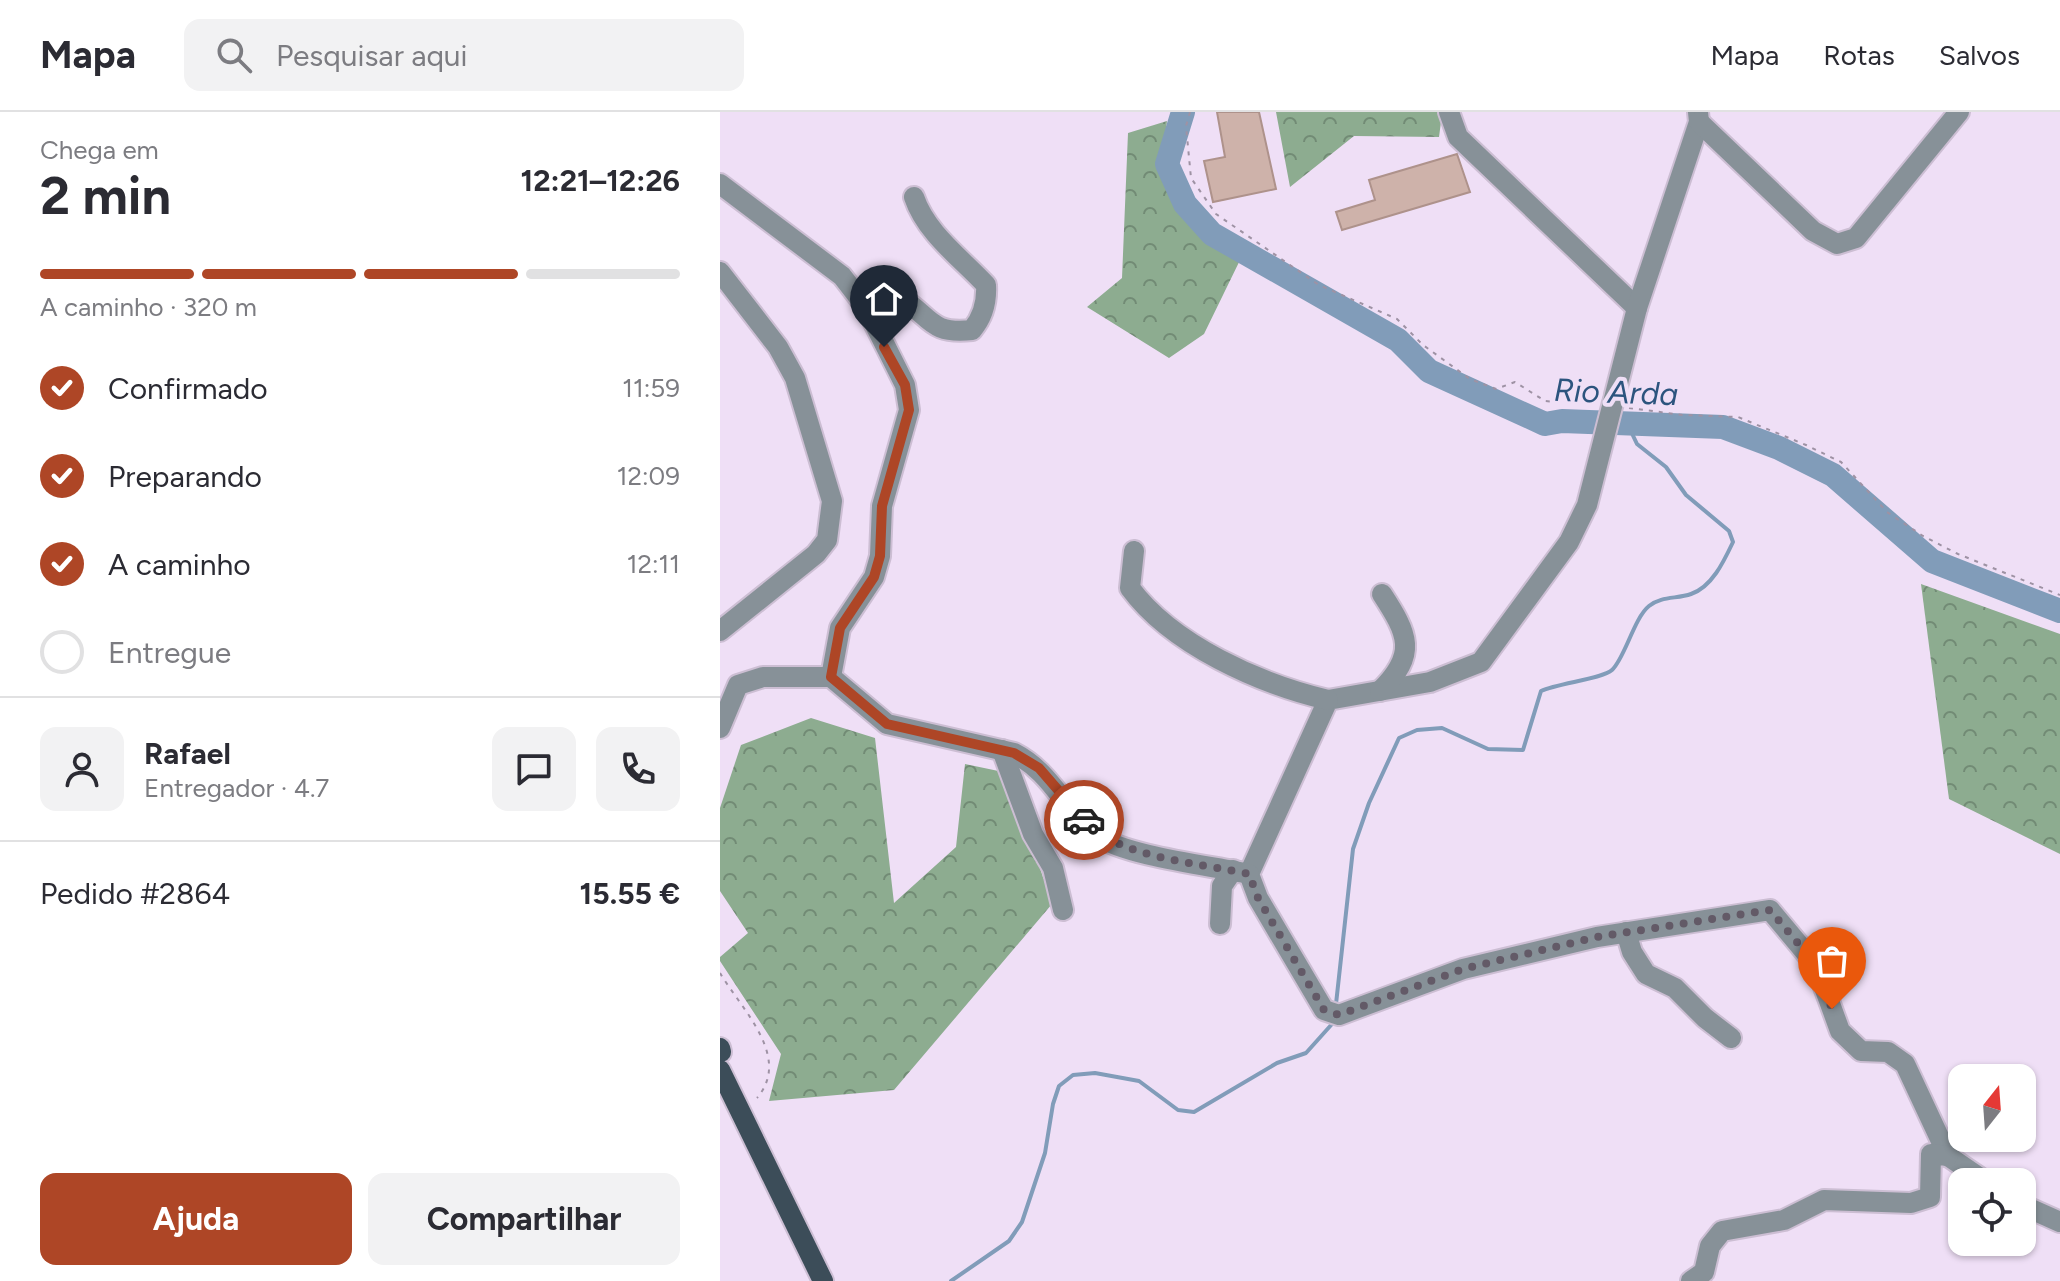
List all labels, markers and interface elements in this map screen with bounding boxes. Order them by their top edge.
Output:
search box [184,19,744,91]
text: Mapa [40,32,136,78]
icon: search [212,33,256,77]
text: Pesquisar aqui [276,37,468,74]
text: Mapa [1710,38,1779,72]
text: Rotas [1823,38,1895,72]
text: Salvos [1939,38,2020,72]
text: Chega em [40,134,159,166]
text: 12:21–12:26 [521,162,680,199]
text: 2 min [40,165,171,227]
pin [850,265,918,347]
icon: home [862,277,906,321]
text: A caminho · 320 m [40,291,257,323]
icon: check [40,366,84,410]
text: Confirmado [108,370,268,407]
water label: Rio Arda [1553,371,1679,413]
text: 11:59 [622,372,680,404]
icon: check [40,454,84,498]
text: Preparando [108,458,262,495]
text: 12:09 [617,460,680,492]
icon: check [40,542,84,586]
text: A caminho [108,546,251,583]
text: 12:11 [627,548,680,580]
text: Entregue [108,634,231,671]
button: person [40,727,124,811]
button: chat [492,727,576,811]
button: phone [596,727,680,811]
text: Rafael [144,735,231,772]
text: Entregador · 4.7 [144,772,329,804]
courier [1044,780,1124,860]
icon: car [1062,798,1106,842]
text: Pedido #2864 [40,875,230,912]
text: 15.55 € [580,875,680,912]
pin [1798,927,1866,1009]
icon: bag [1810,939,1854,983]
north arrow [1948,1064,2036,1152]
map controls [1948,1064,2036,1256]
button: locate [1948,1168,2036,1256]
button: Ajuda [40,1173,352,1265]
button: Compartilhar [368,1173,680,1265]

